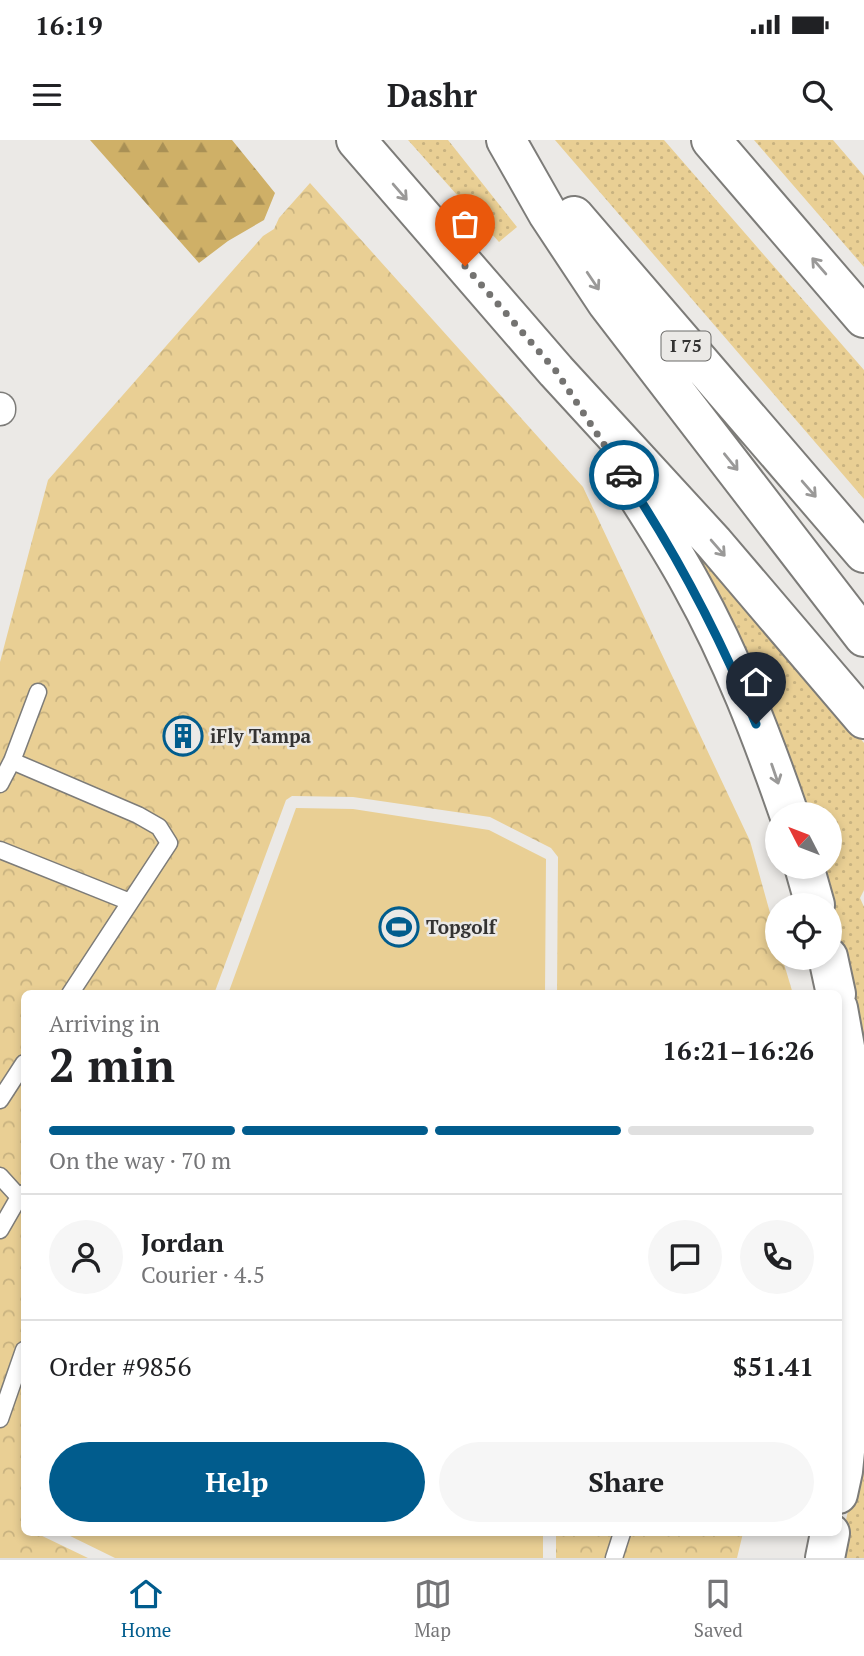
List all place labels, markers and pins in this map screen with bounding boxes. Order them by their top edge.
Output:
pin [435,194,495,266]
pin [726,652,786,724]
building icon: iFly Tampa [162,715,204,757]
place label: iFly Tampa [210,723,312,748]
sports icon: Topgolf [378,906,420,948]
place label: Topgolf [426,914,498,939]

